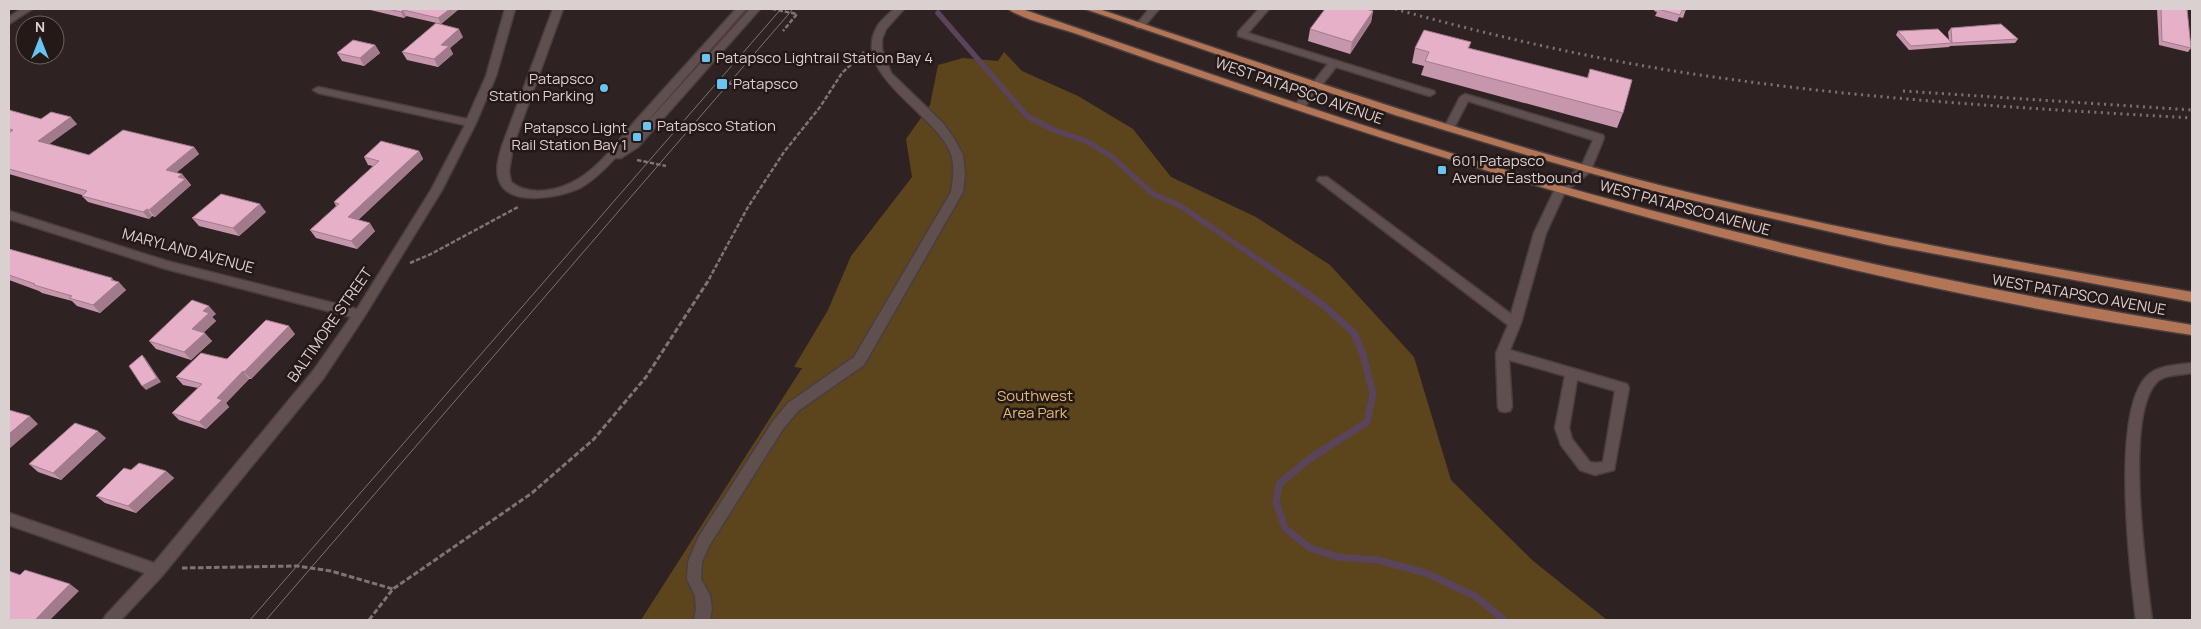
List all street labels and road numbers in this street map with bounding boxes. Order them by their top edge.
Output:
street label: WEST PATAPSCO AVENUE [1212,52,1386,129]
street label: WEST PATAPSCO AVENUE [1597,175,1773,240]
street label: MARYLAND AVENUE [120,223,256,278]
street label: BALTIMORE STREET [282,263,377,386]
street label: WEST PATAPSCO AVENUE [1990,269,2168,320]

